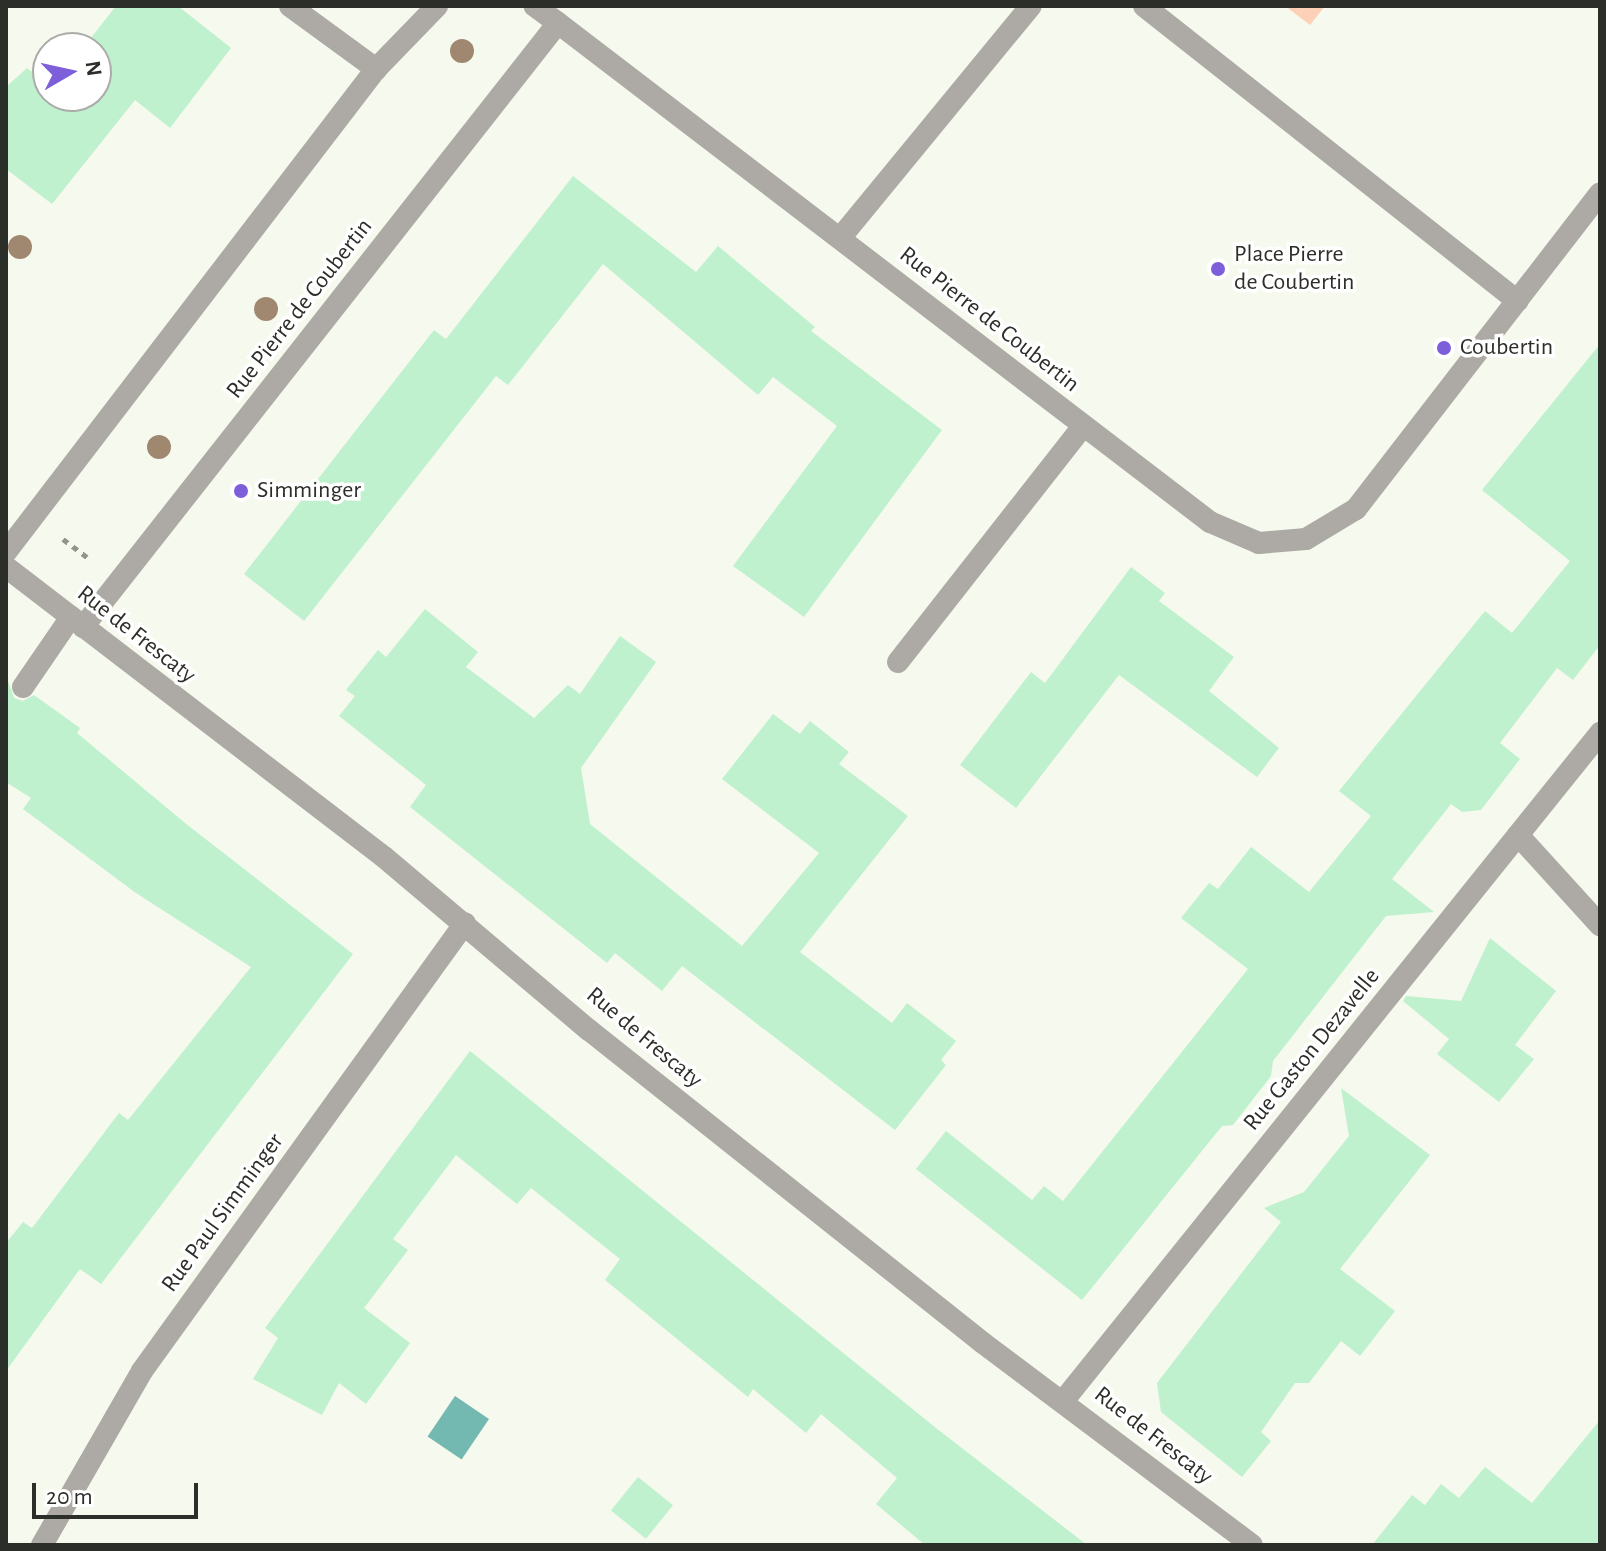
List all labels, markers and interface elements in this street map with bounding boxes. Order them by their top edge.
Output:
north arrow [32,32,112,112]
text: N [82,59,106,78]
street label: Rue Pierre de Coubertin [221,213,379,405]
street label: Rue Pierre de Coubertin [893,241,1085,399]
place label: Place Pierre de Coubertin [1234,241,1354,297]
marker: Place Pierre de Coubertin [1209,260,1227,278]
place label: Coubertin [1460,334,1553,362]
marker: Coubertin [1435,339,1453,357]
place label: Simminger [257,477,361,505]
marker: Simminger [232,482,250,500]
street label: Rue de Frescaty [71,580,201,690]
street label: Rue Gaston Dezavelle [1238,963,1386,1137]
street label: Rue de Frescaty [580,981,708,1095]
street label: Rue Paul Simminger [156,1128,290,1298]
street label: Rue de Frescaty [1088,1381,1218,1491]
scale bar [36,1467,202,1517]
text: 20 m [46,1485,93,1509]

